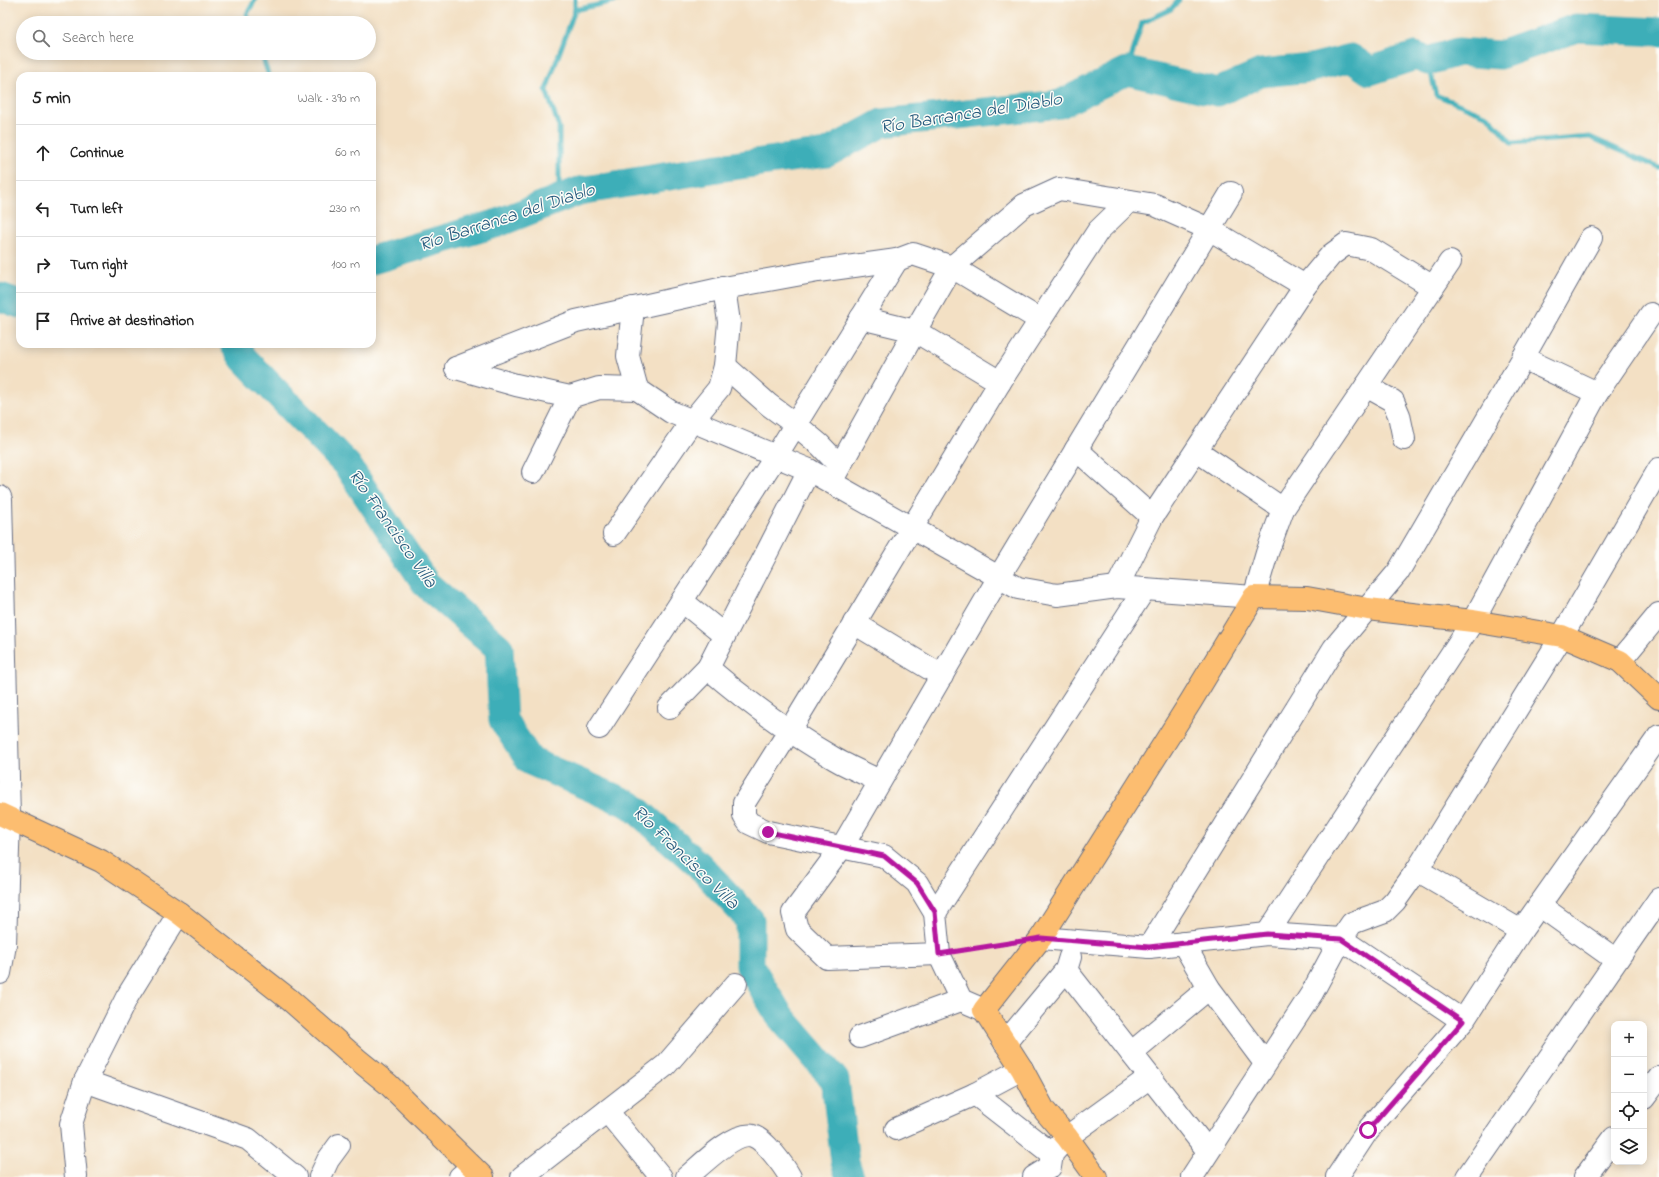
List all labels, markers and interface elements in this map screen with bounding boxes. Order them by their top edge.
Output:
search box [16,16,376,60]
icon: search [30,27,52,49]
text: Search here [62,27,134,49]
text: 5 min [32,86,71,111]
water label: Río Barranca del Diablo [878,86,1065,142]
text: Walk · 390 m [298,89,360,108]
icon: ahead [32,142,54,164]
text: Continue [70,142,124,164]
text: 60 m [335,143,360,162]
water label: Río Barranca del Diablo [415,176,600,259]
icon: left [32,198,54,220]
text: Turn left [70,198,123,220]
text: 230 m [329,199,360,218]
icon: right [32,254,54,276]
text: Turn right [70,254,128,276]
text: 100 m [331,255,360,274]
icon: arrive [32,310,54,332]
text: Arrive at destination [70,310,194,332]
water label: Río Francisco Villa [341,464,443,594]
water label: Río Francisco Villa [625,800,745,917]
route end [759,823,777,841]
map controls [1611,1021,1647,1165]
button: + [1611,1021,1647,1057]
button: − [1611,1057,1647,1093]
button: locate [1611,1093,1647,1129]
route start [1359,1121,1377,1139]
button: layers [1611,1129,1647,1165]

